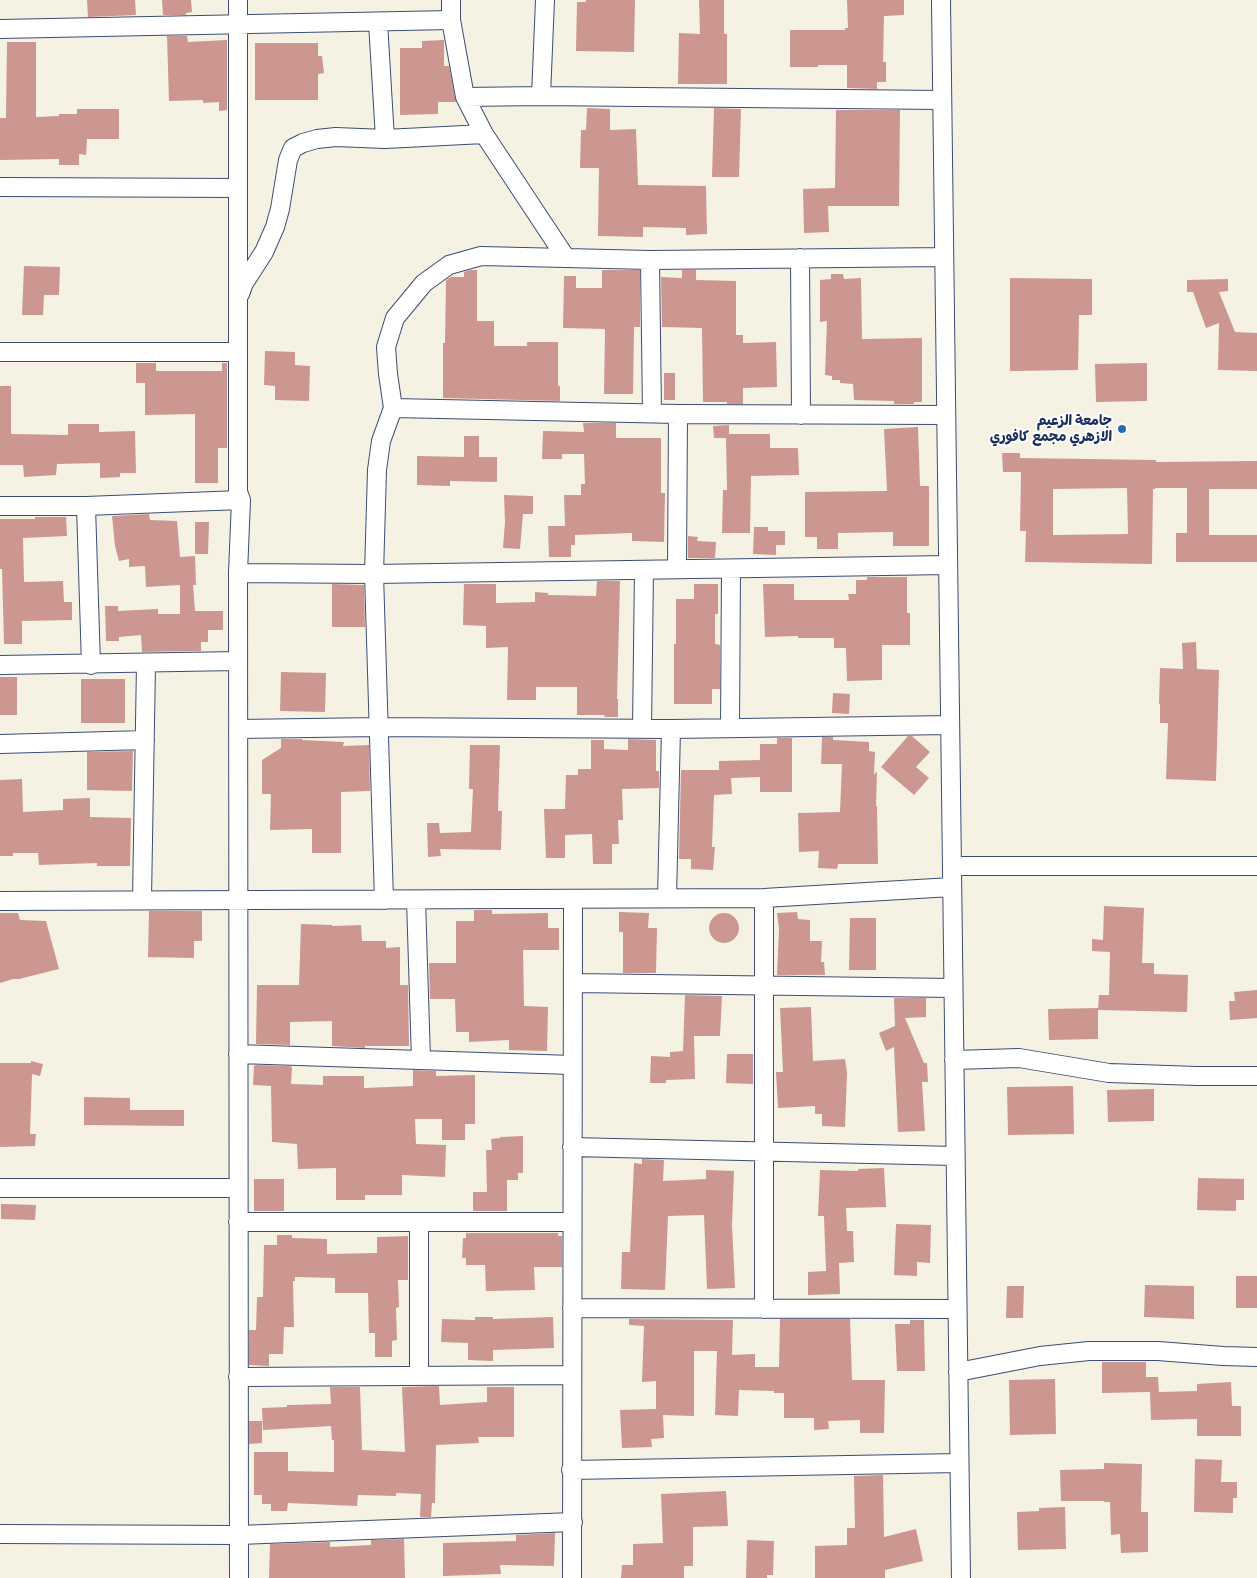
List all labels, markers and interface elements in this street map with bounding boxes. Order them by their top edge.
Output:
place label: جامعة الزعيم الازهري مجمع كافوري [990,413,1112,446]
marker: جامعة الزعيم الازهري مجمع كافوري [1116,423,1128,435]

